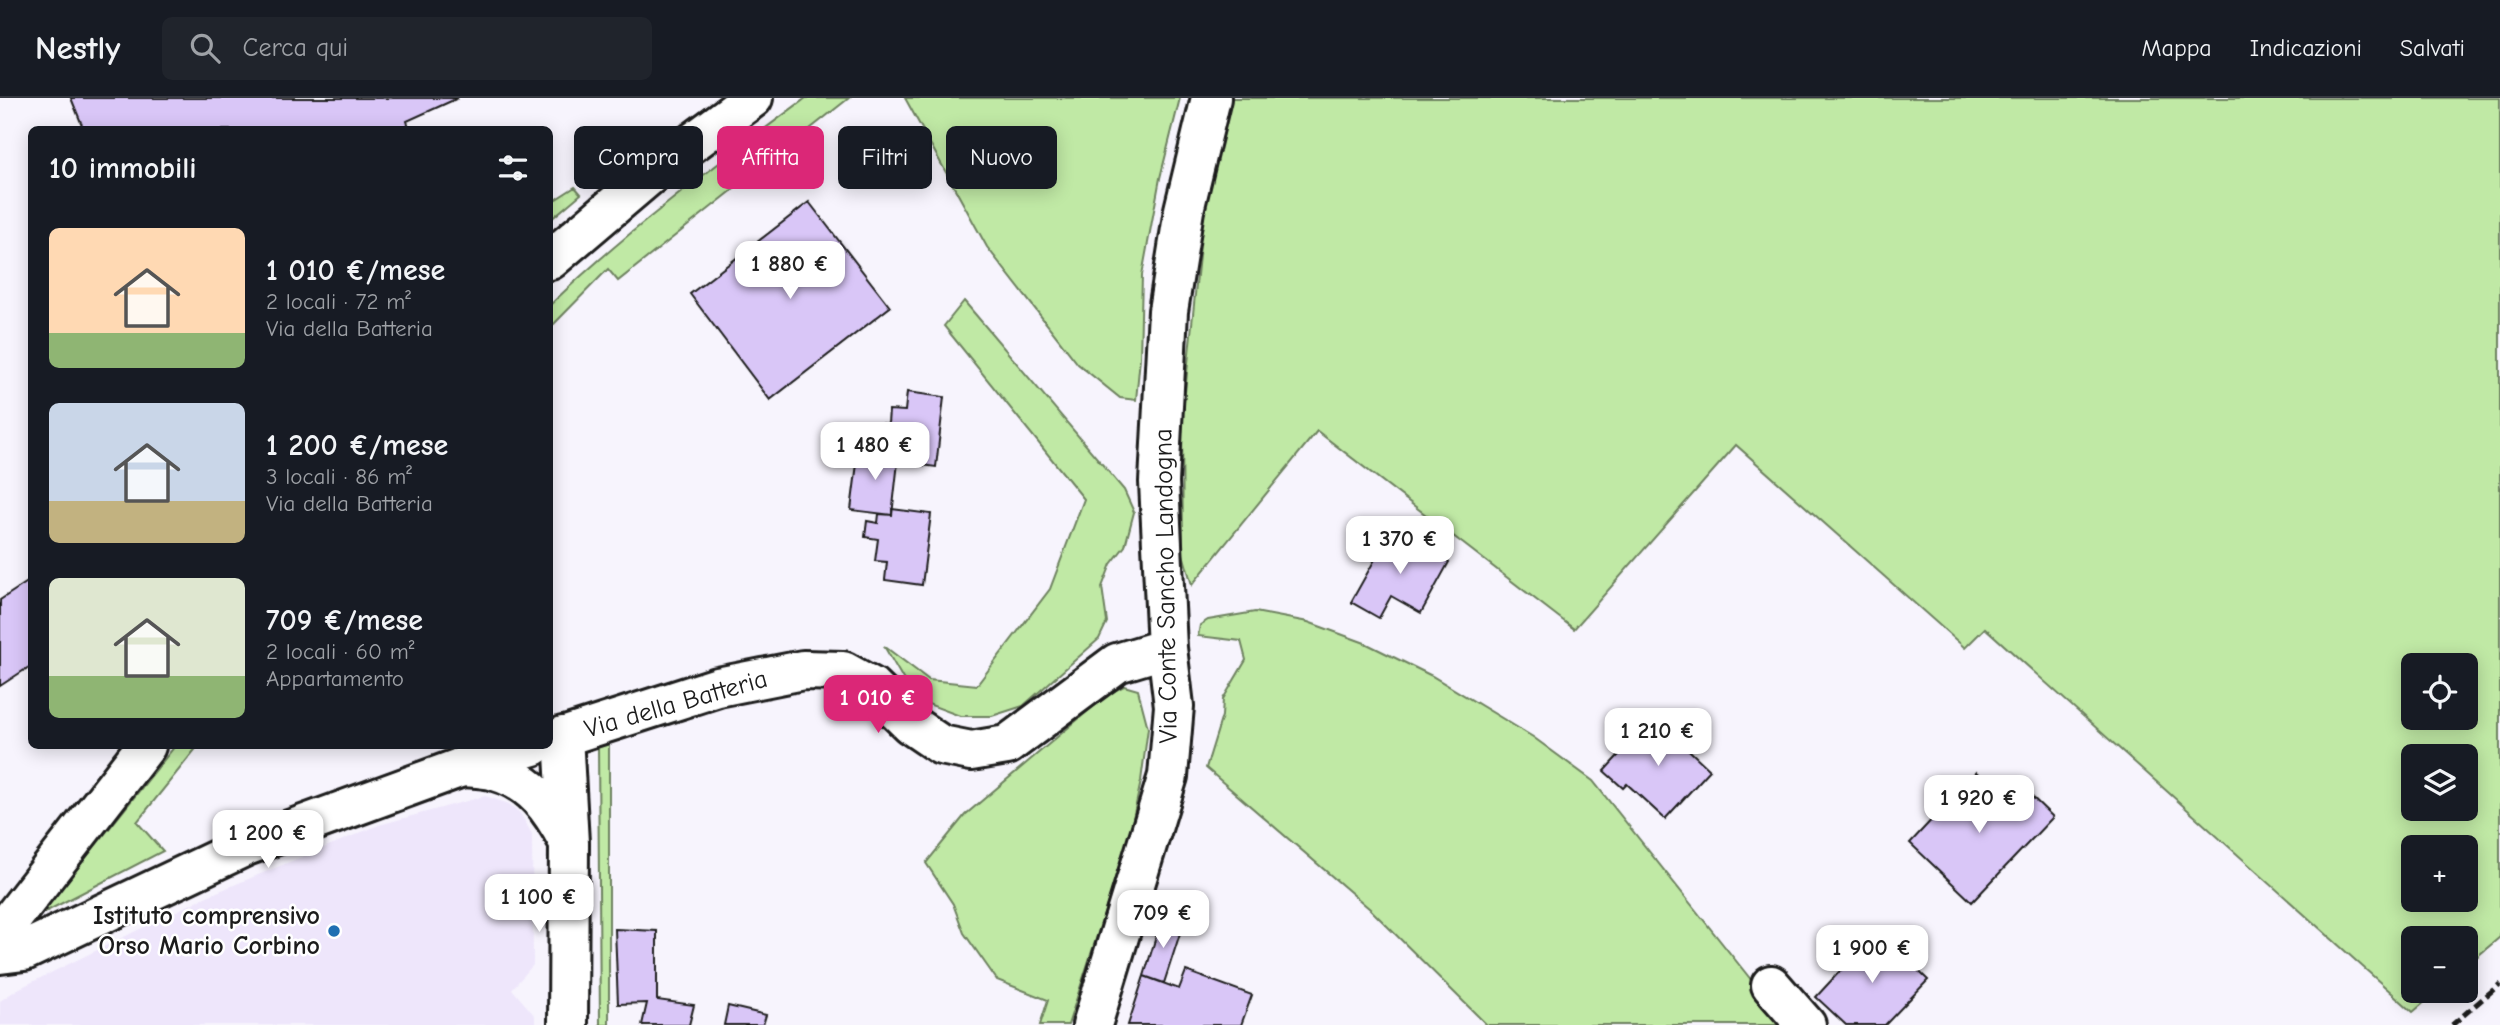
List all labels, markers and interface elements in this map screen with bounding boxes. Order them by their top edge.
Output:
search box [162,17,652,80]
text: Nestly [35,29,120,67]
icon: search [186,29,224,67]
text: Cerca qui [242,33,348,63]
text: Mappa [2141,34,2212,62]
text: Indicazioni [2250,34,2362,62]
text: Salvati [2400,34,2465,62]
chip: Compra [574,126,703,189]
chip: Affitta [717,126,824,189]
chip: Filtri [838,126,932,189]
chip: Nuovo [946,126,1057,189]
icon: filters [494,149,532,187]
text: 10 immobili [49,151,197,186]
pin: 1 880 € [725,242,855,301]
text: 1 880 € [751,250,829,277]
text: 1 010 €/mese [266,253,445,288]
icon: home [105,256,189,340]
text: 2 locali · 72 m² [266,288,411,315]
text: Via della Batteria [266,315,433,342]
pin: 1 480 € [810,422,940,482]
text: 1 200 €/mese [266,428,448,463]
street label: Via Conte Sancho Landogna [1148,428,1184,744]
icon: home [105,431,189,515]
text: 1 480 € [837,431,913,458]
text: 3 locali · 86 m² [266,463,412,490]
text: Via della Batteria [266,490,433,517]
pin: 1 370 € [1335,517,1465,576]
text: 1 370 € [1362,525,1438,552]
text: 709 €/mese [266,603,423,638]
icon: home [105,606,189,690]
text: 2 locali · 60 m² [266,638,414,665]
map controls [2401,653,2478,1003]
button: locate [2401,653,2478,730]
street label: Via della Batteria [581,664,771,744]
text: Appartamento [266,665,404,692]
pin: 1 010 € [813,676,943,735]
text: 1 010 € [840,684,916,711]
pin: 1 210 € [1593,708,1723,768]
text: 1 210 € [1621,717,1695,744]
button: layers [2401,744,2478,821]
pin: 1 920 € [1914,776,2044,835]
text: 1 920 € [1940,784,2018,811]
pin: 1 200 € [203,810,333,870]
text: 1 200 € [228,819,308,846]
button: + [2401,835,2478,912]
pin: 1 100 € [474,874,604,934]
text: 1 100 € [501,883,577,910]
pin: 709 € [1114,890,1212,950]
text: 709 € [1133,899,1193,926]
place label: Istituto comprensivo Orso Mario Corbino [93,901,320,961]
marker: Istituto comprensivo Orso Mario Corbino [326,923,342,939]
pin: 1 900 € [1807,926,1937,985]
button: − [2401,926,2478,1003]
text: 1 900 € [1832,934,1912,961]

